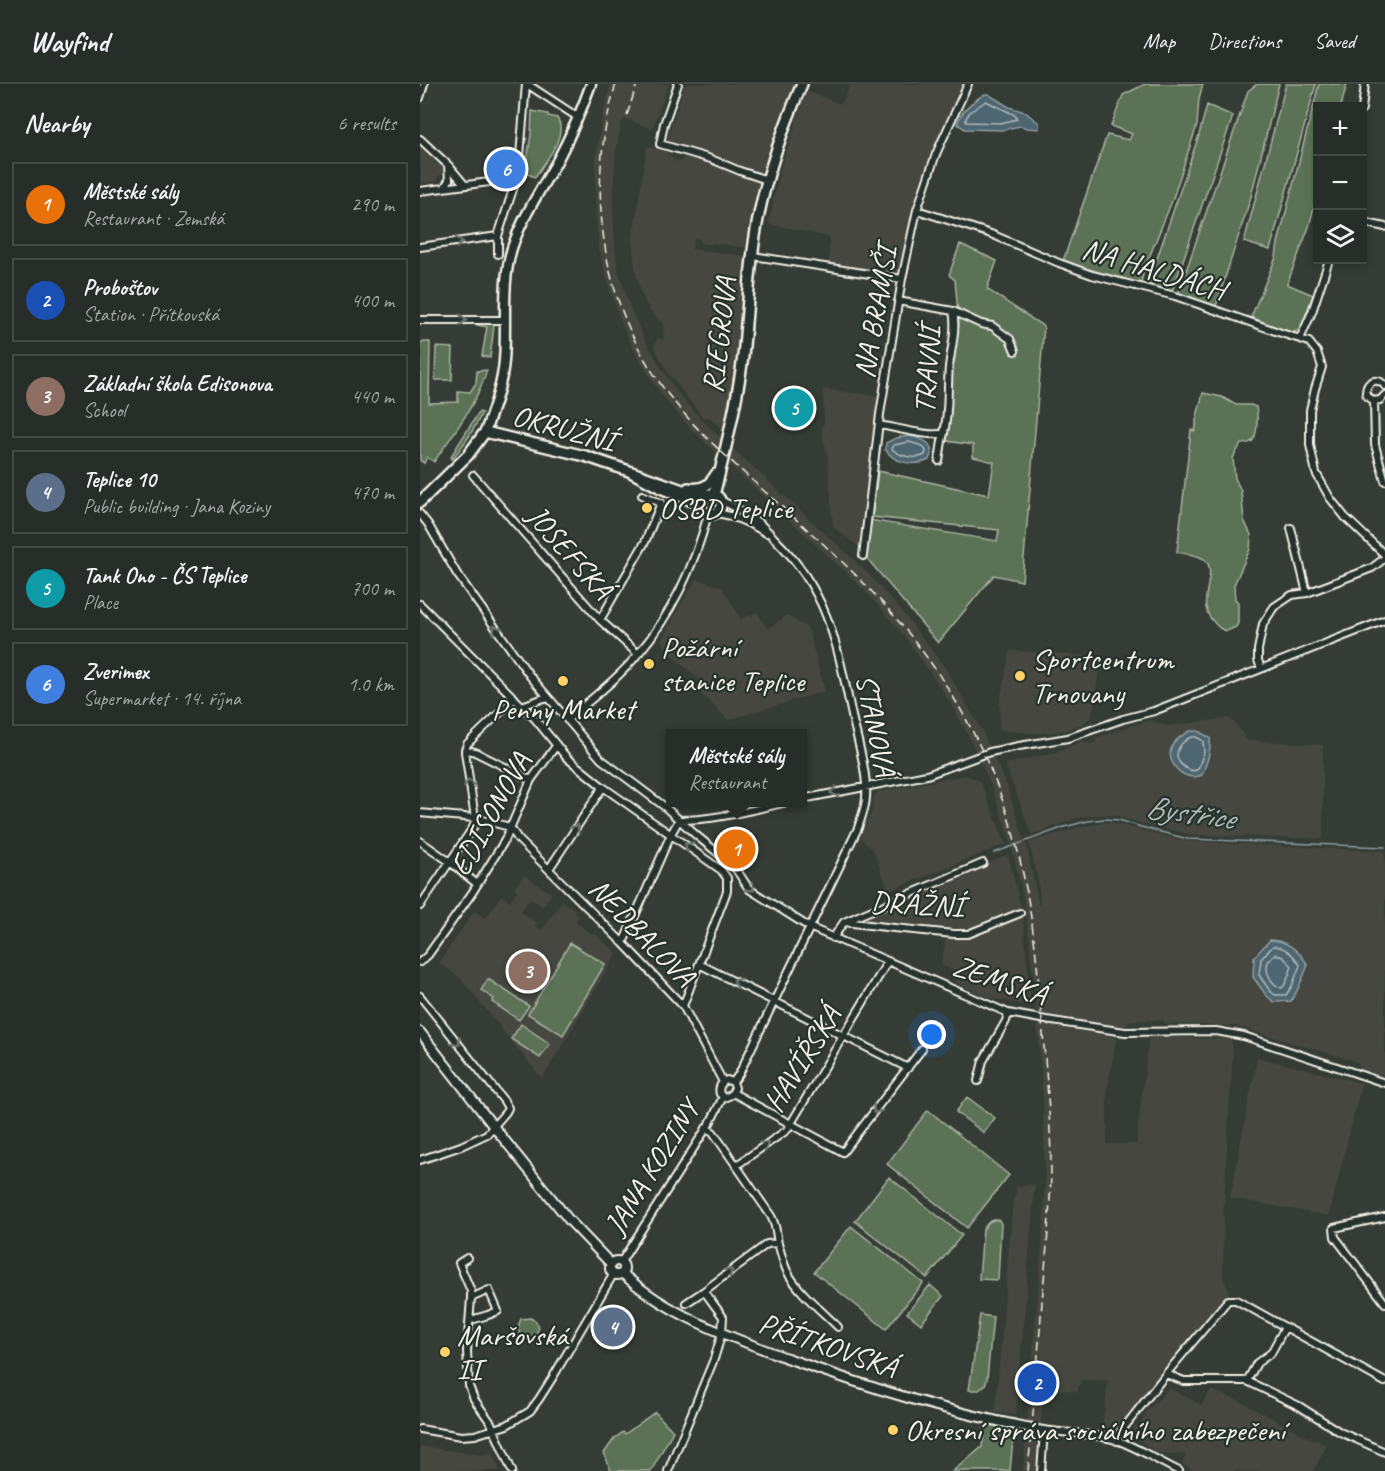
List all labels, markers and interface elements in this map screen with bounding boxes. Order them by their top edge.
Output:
text: Wayfind [30,24,109,59]
text: Map [1143,28,1175,54]
text: Directions [1208,28,1281,54]
text: Saved [1314,28,1355,54]
map controls [1313,102,1367,264]
button: + [1313,102,1367,156]
text: Nearby [24,107,89,140]
text: 6 results [337,111,396,136]
pin: 6 [486,146,526,191]
button: − [1313,156,1367,210]
text: Městské sály [83,178,178,206]
text: 1 [41,192,50,217]
text: 290 m [351,192,394,217]
text: Restaurant · Zemská [83,206,224,231]
button: layers [1313,210,1367,264]
street label: NA HALDÁCH [1078,229,1234,310]
one-way arrow [455,236,464,249]
street label: NA BRAMŠI [845,236,906,381]
street label: RIEGROVA [693,273,745,395]
text: Proboštov [83,274,157,302]
text: 2 [41,288,50,313]
text: 400 m [351,288,394,313]
text: Station · Přítkovská [83,302,219,327]
one-way arrow [458,314,467,326]
street label: TRAVNÍ [905,318,949,415]
text: Základní škola Edisonova [83,370,272,398]
text: 3 [41,384,50,409]
text: 440 m [351,384,394,409]
pin: 5 [774,386,814,430]
street label: OKRUŽNÍ [508,396,626,462]
text: School [83,398,126,423]
text: Teplice 10 [83,466,156,494]
text: 4 [41,480,50,505]
text: 470 m [351,480,394,505]
place label: OSBD Teplice [659,489,794,527]
text: Public building · Jana Koziny [83,494,270,519]
street label: JOSEFSKÁ [518,496,624,610]
marker: OSBD Teplice [640,501,654,515]
text: Tank Ono - ČS Teplice [83,562,246,590]
text: 5 [41,576,50,601]
text: 700 m [351,576,394,601]
text: Place [83,590,118,615]
one-way arrow [492,624,503,635]
place label: Požární stanice Teplice [661,628,806,700]
place label: Sportcentrum Trnovany [1032,640,1175,712]
marker: Požární stanice Teplice [642,657,656,671]
text: Zverimex [83,658,148,686]
marker: Sportcentrum Trnovany [1013,669,1027,683]
street label: STANOVÁ [848,671,905,783]
text: 6 [41,672,50,697]
text: 1.0 km [348,672,394,697]
marker: Penny Market [556,674,570,688]
text: Supermarket · 14. října [83,686,241,711]
place label: Penny Market [492,690,638,728]
popup [666,729,807,807]
text: Městské sály [689,742,784,770]
street label: EDISONOVA [441,745,540,882]
text: Restaurant [689,770,766,795]
one-way arrow [464,779,476,788]
one-way arrow [829,785,839,798]
water label: Bystřice [1143,786,1241,840]
one-way arrow [569,824,580,835]
pin: 1 [716,826,756,872]
one-way arrow [683,842,694,853]
street label: NEDBALOVA [581,870,705,996]
one-way arrow [744,881,754,892]
street label: DRÁŽNÍ [870,883,971,926]
street label: ZEMSKÁ [948,946,1056,1015]
pin: 3 [508,948,548,994]
one-way arrow [732,978,743,990]
street label: HAVÍŘSKÁ [755,996,851,1119]
your location [917,1020,946,1049]
one-way arrow [449,1035,460,1046]
street label: JANA KOZINY [595,1089,710,1243]
one-way arrow [872,1103,883,1114]
one-way arrow [759,1141,770,1152]
one-way arrow [722,1268,733,1279]
pin: 4 [594,1304,632,1350]
street label: PŘÍTKOVSKÁ [754,1304,906,1388]
place label: Maršovská II [457,1316,571,1388]
marker: Maršovská II [438,1345,452,1359]
pin: 2 [1018,1360,1056,1406]
place label: Okresní správa sociálního zabezpečení [905,1411,1291,1449]
marker: Okresní správa sociálního zabezpečení [886,1423,900,1437]

